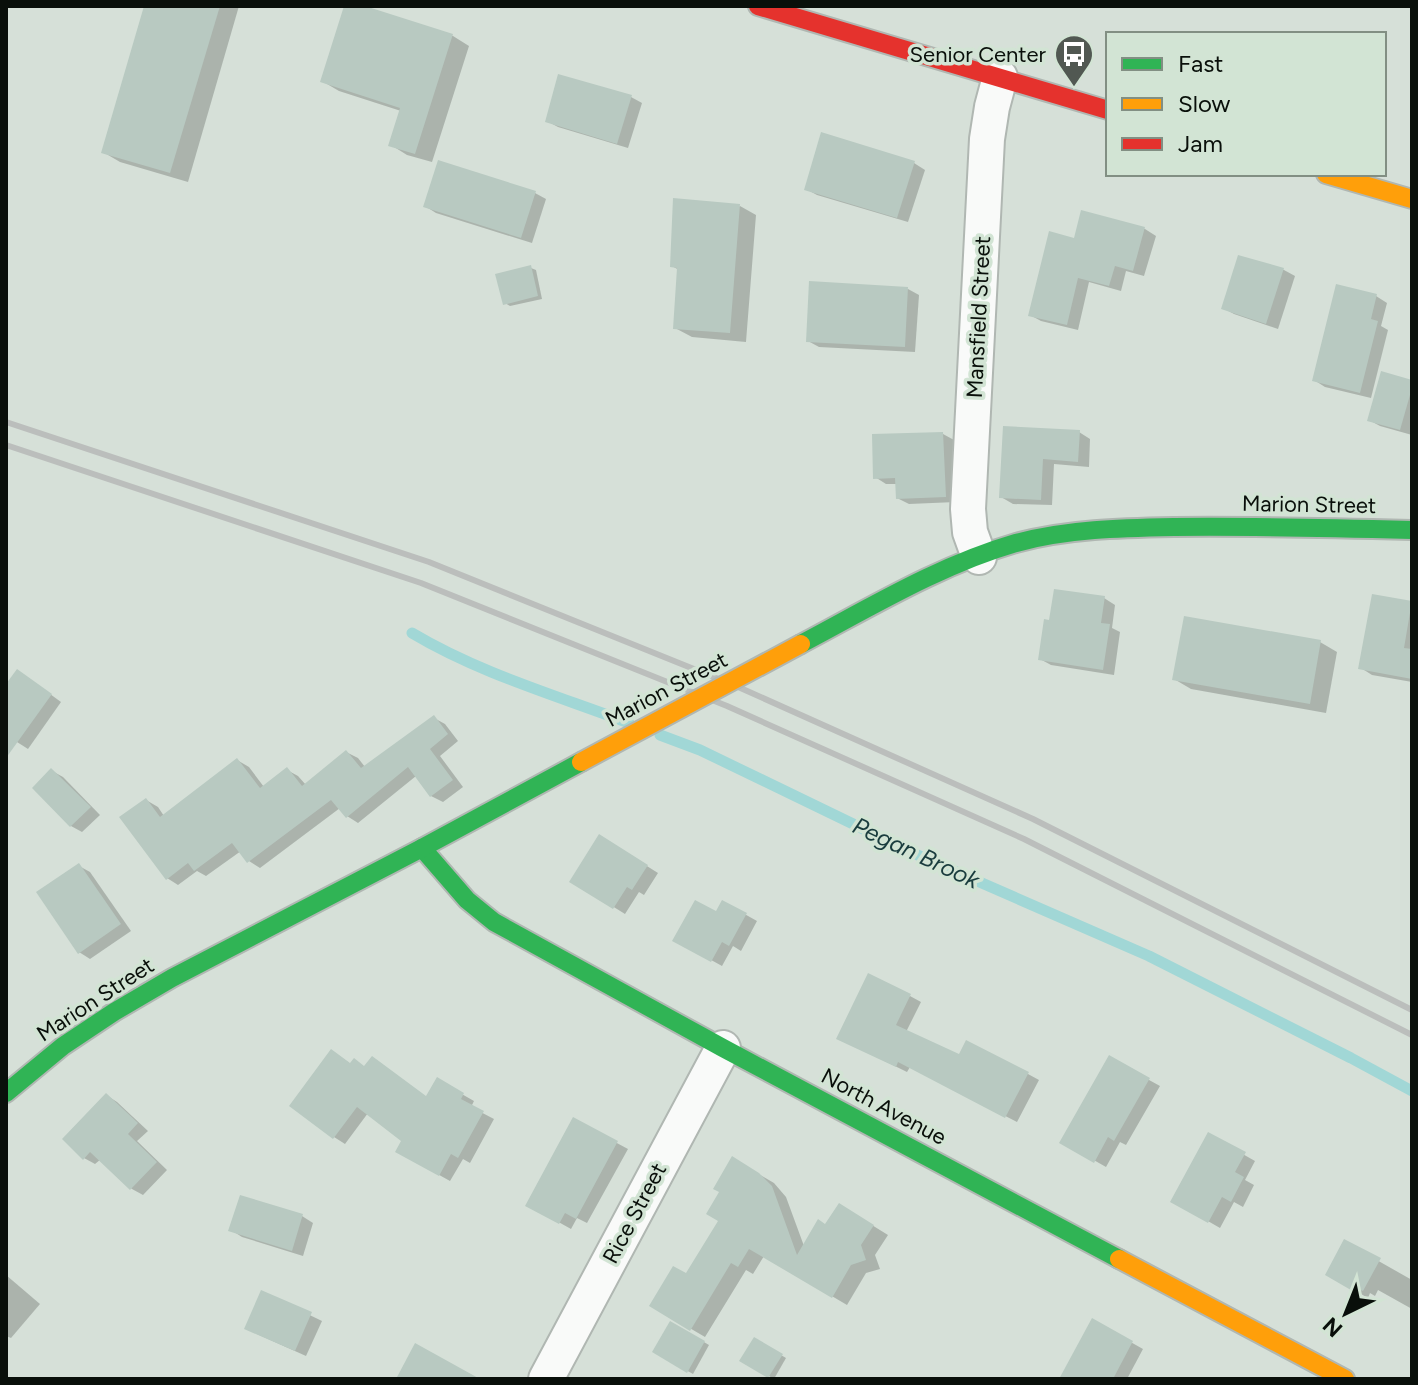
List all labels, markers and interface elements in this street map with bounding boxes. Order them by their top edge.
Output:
legend [1106,32,1386,176]
bus stop icon: Senior Center [1053,33,1095,88]
place label: Senior Center [910,41,1047,68]
text: Fast [1178,49,1223,78]
text: Slow [1178,89,1231,118]
text: Jam [1178,129,1223,158]
street label: Mansfield Street [961,235,996,399]
street label: Marion Street [1242,490,1376,519]
street label: Marion Street [601,646,732,733]
water label: Pegan Brook [848,811,985,895]
street label: Marion Street [32,951,159,1047]
street label: North Avenue [817,1062,951,1151]
street label: Rice Street [597,1158,672,1268]
north arrow [1306,1273,1386,1353]
text: N [1317,1312,1348,1343]

